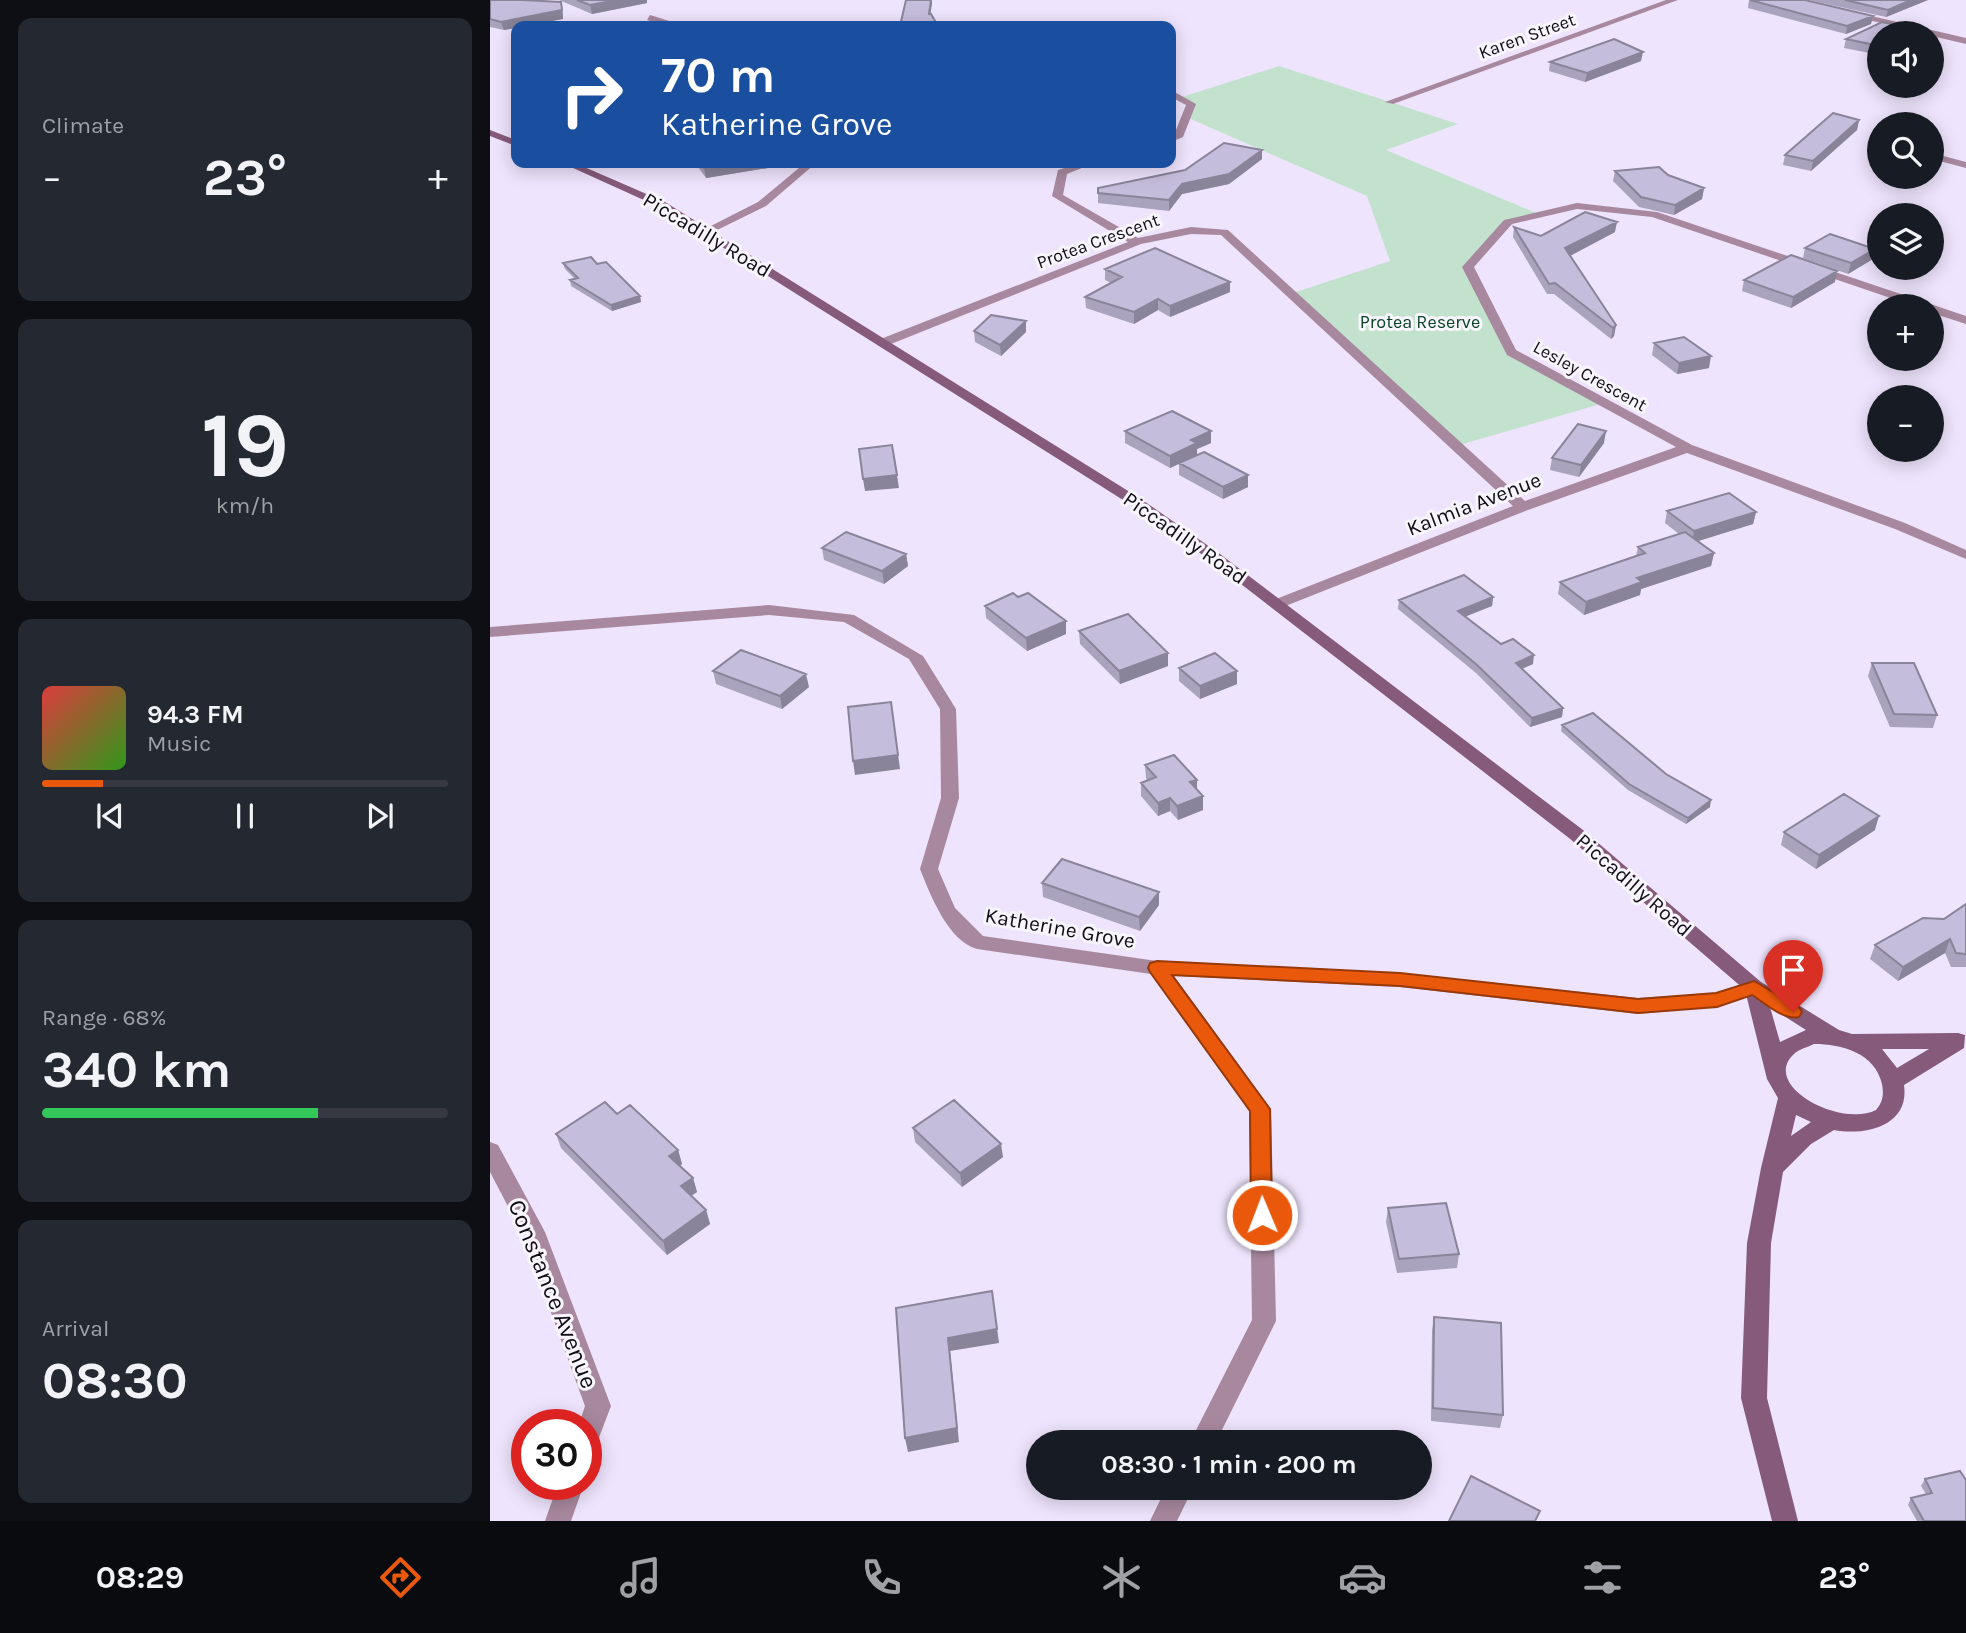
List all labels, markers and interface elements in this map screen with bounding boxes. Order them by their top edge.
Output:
street label: Karen Street [1476,8,1578,64]
map controls [1867,21,1944,462]
button: sound [1867,21,1944,98]
text: 70 m [661,47,775,104]
icon: right [546,49,637,140]
text: Katherine Grove [661,106,892,143]
text: Climate [42,112,124,139]
button: search [1867,112,1944,189]
text: 23° [203,147,287,208]
text: − [42,155,62,200]
text: + [428,155,448,200]
street label: Piccadilly Road [639,187,775,283]
button: layers [1867,203,1944,280]
street label: Protea Crescent [1034,209,1163,273]
button: + [1867,294,1944,371]
park label: Protea Reserve [1360,311,1480,333]
street label: Lesley Crescent [1529,336,1651,416]
button: − [1867,385,1944,462]
text: 19 [201,393,289,499]
street label: Kalmia Avenue [1404,467,1544,541]
street label: Piccadilly Road [1119,487,1251,589]
text: km/h [216,492,274,519]
text: 94.3 FM [147,699,244,730]
text: Music [147,730,211,757]
icon: previous [91,797,129,835]
icon: pause [226,797,264,835]
icon: next [361,797,399,835]
street label: Piccadilly Road [1572,828,1696,942]
street label: Katherine Grove [983,903,1137,953]
pin [1763,940,1823,1012]
icon: arrive [1774,951,1812,989]
text: Range · 68% [42,1004,166,1031]
text: 340 km [42,1039,231,1100]
position arrow [1225,1178,1299,1252]
street label: Constance Avenue [502,1196,604,1392]
text: Arrival [42,1315,109,1342]
text: 08:30 [42,1350,188,1411]
speed limit sign: 30 [511,1409,602,1500]
text: 08:30 · 1 min · 200 m [1101,1449,1357,1480]
icon: directions [376,1553,425,1602]
icon: music [616,1553,665,1602]
icon: phone [857,1553,906,1602]
icon: climate [1097,1553,1146,1602]
icon: car [1338,1553,1387,1602]
icon: filters [1578,1553,1627,1602]
text: 08:29 [96,1559,184,1596]
text: 23° [1818,1559,1870,1596]

